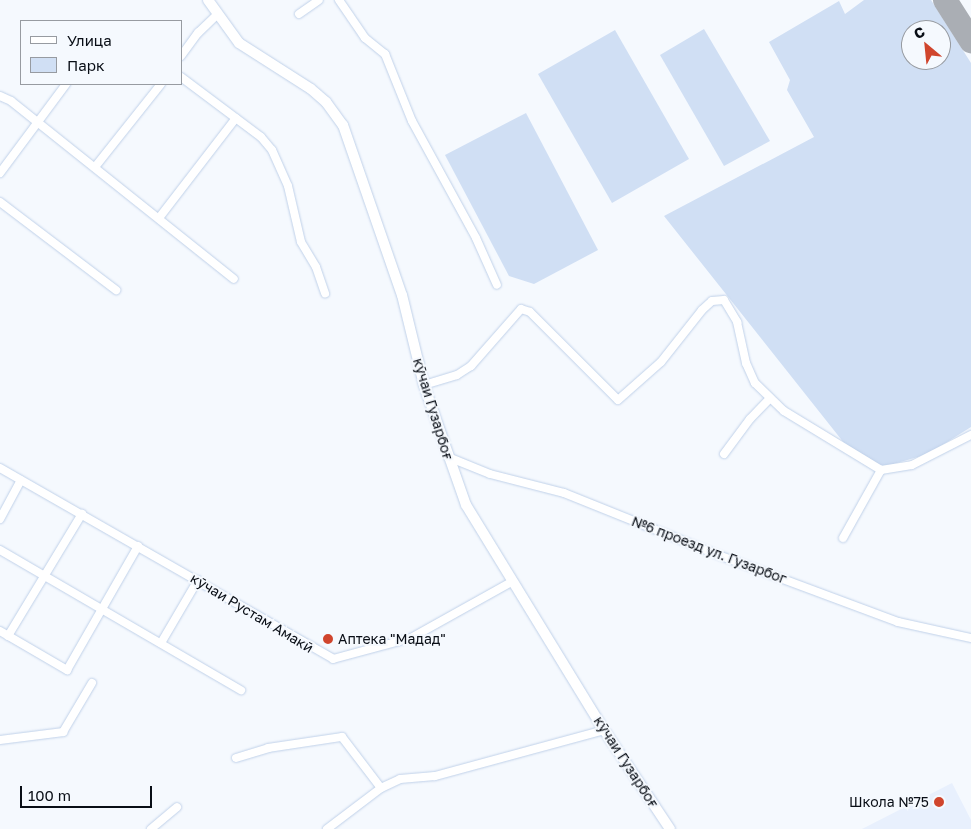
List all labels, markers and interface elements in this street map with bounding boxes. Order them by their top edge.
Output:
legend [20,20,182,85]
north arrow [901,20,951,70]
text: С [911,22,928,42]
text: Улица [67,31,112,49]
text: Парк [67,56,105,74]
street label: кӯчаи Гузарбоғ [410,356,456,462]
street label: №6 проезд ул. Гузарбог [629,513,789,587]
street label: кӯчаи Рустам Амакӣ [188,570,316,656]
place label: Аптека "Мадад" [338,631,446,647]
marker: Аптека "Мадад" [322,633,334,645]
street label: кӯчаи Гузарбоғ [590,713,662,811]
scale bar [22,776,155,808]
text: 100 m [28,786,71,804]
place label: Школа №75 [849,794,929,810]
marker: Школа №75 [933,796,945,808]

